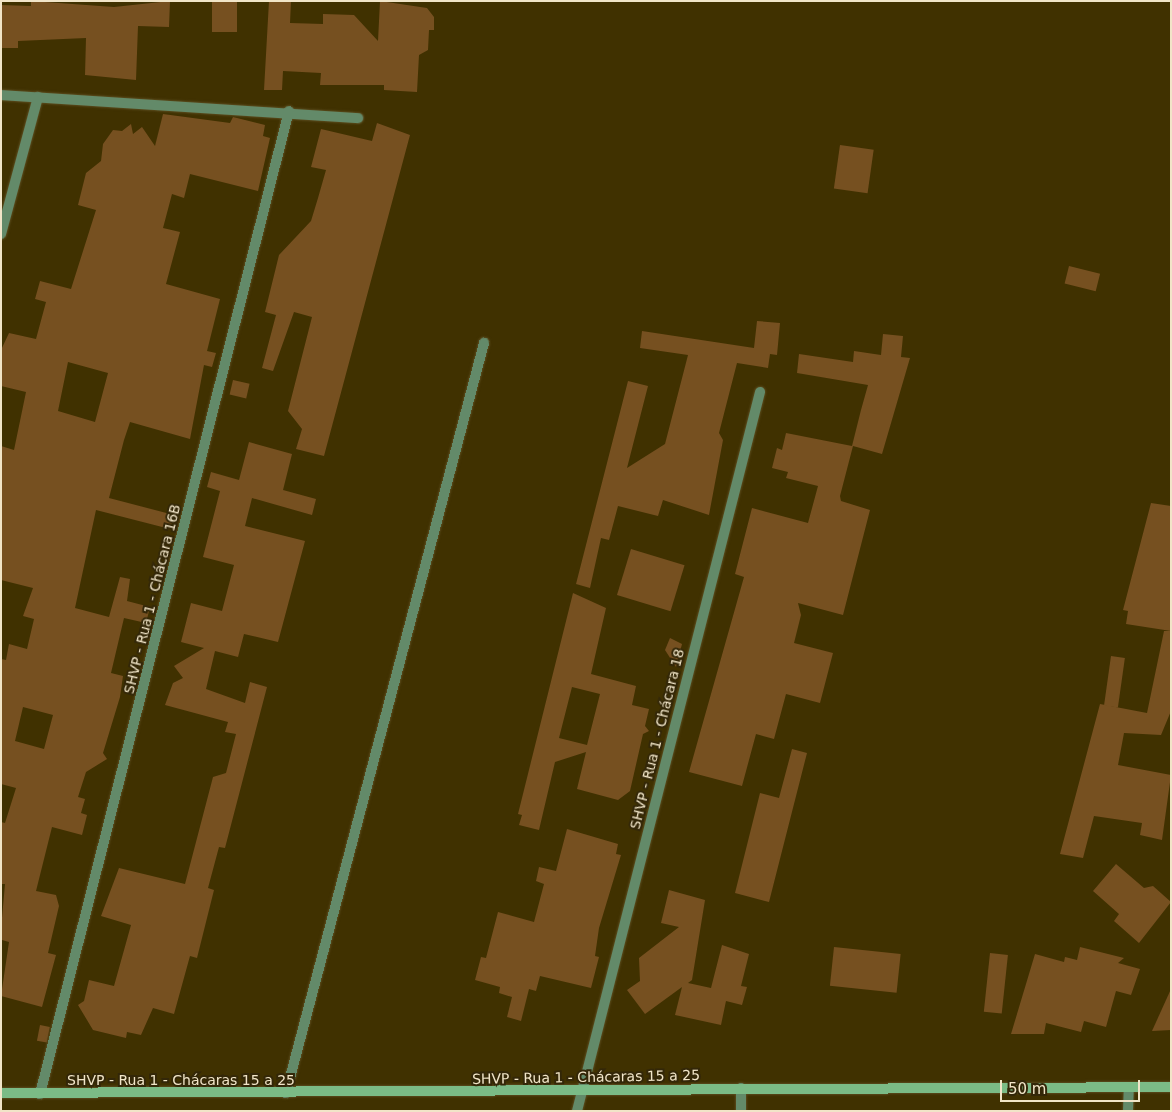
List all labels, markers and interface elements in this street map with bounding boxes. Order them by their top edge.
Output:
street label: SHVP - Rua 1 - Chácara 16B [120,502,184,696]
street label: SHVP - Rua 1 - Chácara 18 [626,647,688,831]
street label: SHVP - Rua 1 - Chácaras 15 a 25 [472,1067,700,1087]
scale bar [1002,1070,1142,1102]
street label: SHVP - Rua 1 - Chácaras 15 a 25 [67,1072,295,1088]
text: 50 m [1008,1080,1046,1098]

